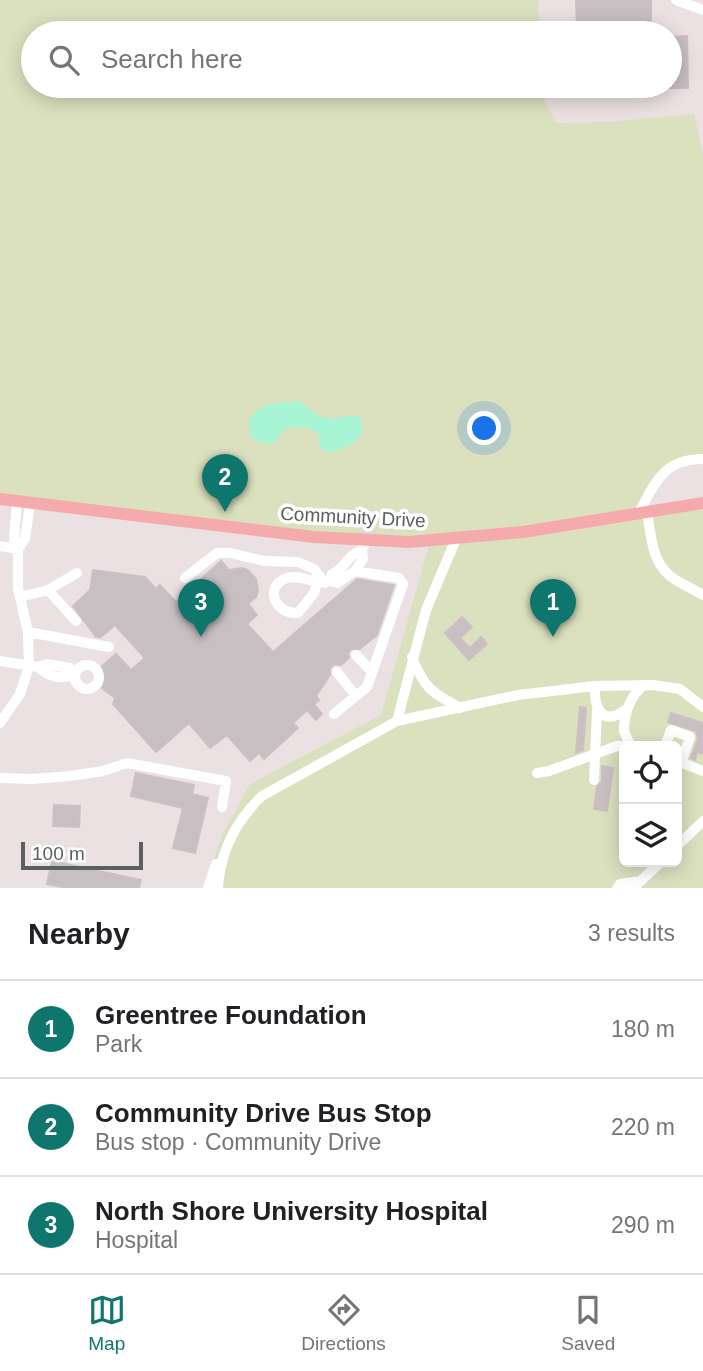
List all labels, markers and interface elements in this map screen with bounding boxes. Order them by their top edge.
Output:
search box [21,21,682,98]
icon: search [45,41,83,79]
text: Search here [101,44,243,74]
your location [467,411,501,445]
pin: 2 [202,454,248,512]
street label: Community Drive [280,503,426,531]
pin: 3 [178,579,224,637]
pin: 1 [530,579,576,637]
map controls [619,741,682,867]
button: locate [619,741,682,804]
button: layers [619,804,682,867]
scale bar [21,839,144,871]
text: 100 m [32,843,85,864]
text: Nearby [28,917,130,950]
text: 3 results [588,920,675,946]
text: Greentree Foundation [95,1000,367,1030]
text: 1 [45,1016,57,1042]
text: 180 m [611,1016,675,1042]
text: Park [95,1031,142,1057]
text: Community Drive Bus Stop [95,1098,432,1128]
text: 2 [45,1114,57,1140]
text: 220 m [611,1114,675,1140]
text: Bus stop · Community Drive [95,1129,381,1155]
text: North Shore University Hospital [95,1196,488,1226]
text: 3 [45,1212,57,1238]
text: 290 m [611,1212,675,1238]
text: Hospital [95,1227,178,1253]
tab: Map [88,1291,126,1355]
tab: Directions [301,1291,386,1355]
tab: Saved [561,1291,615,1355]

